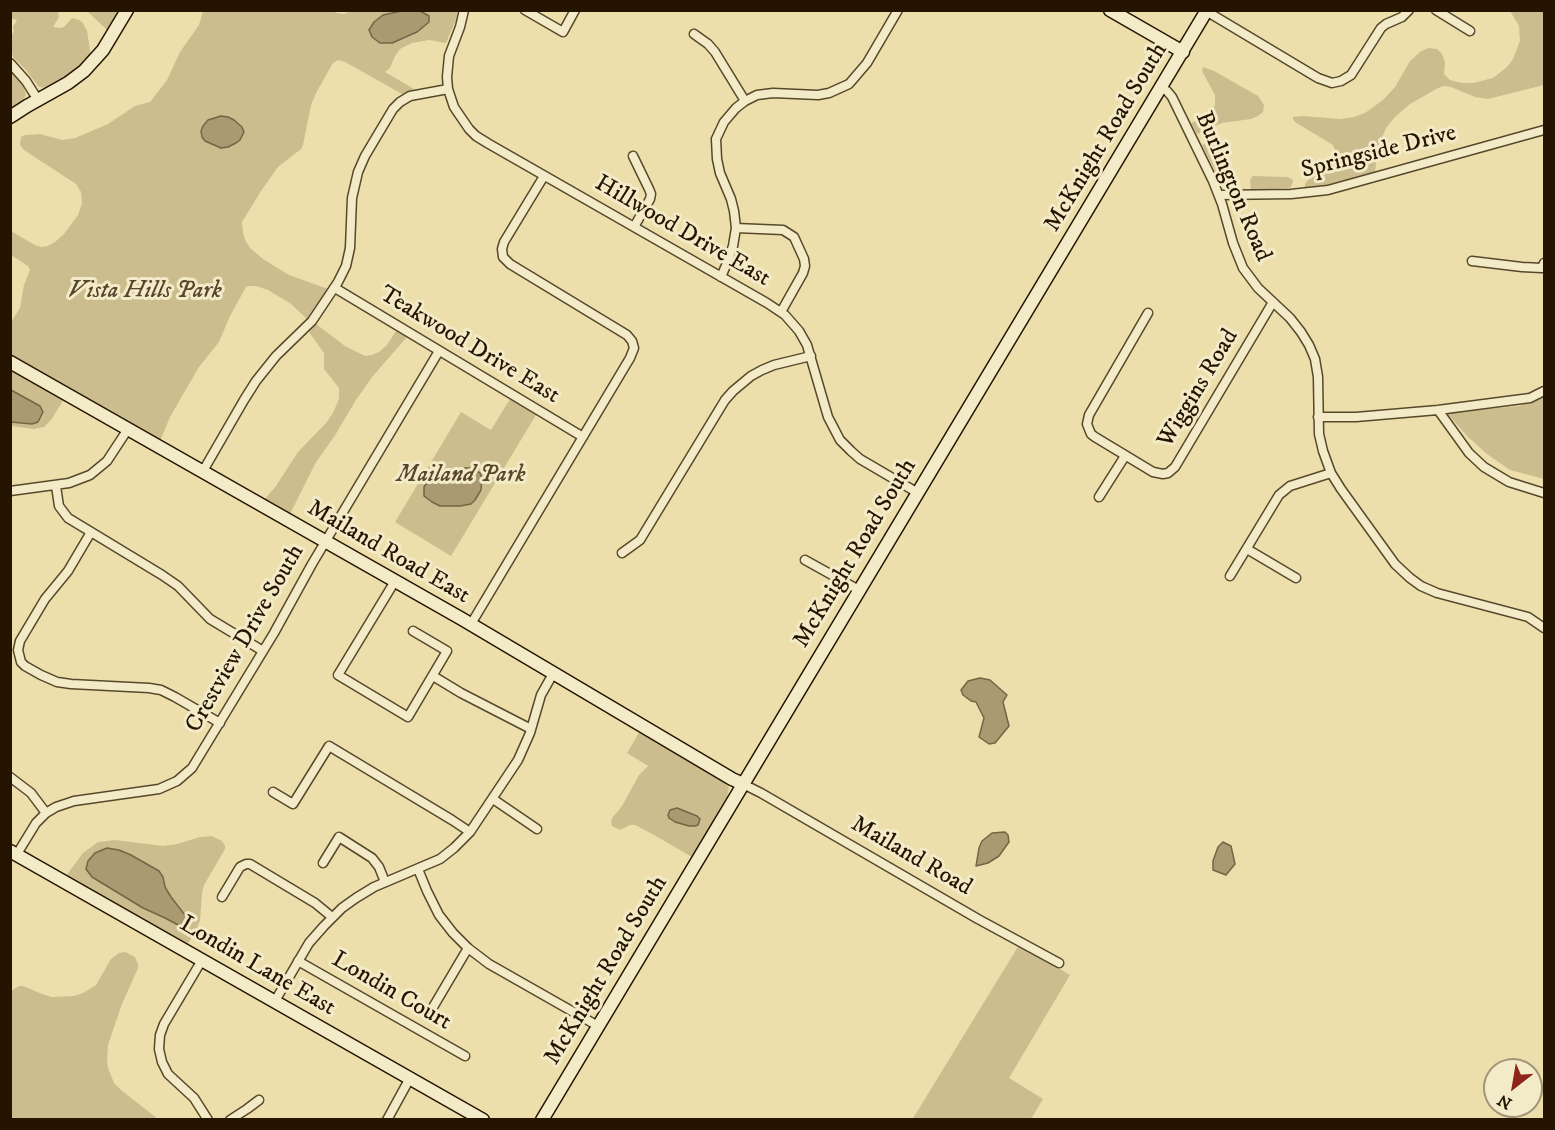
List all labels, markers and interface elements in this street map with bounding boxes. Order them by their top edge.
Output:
street label: McKnight Road South [1039,38,1175,238]
street label: Burlington Road [1187,108,1277,266]
street label: Springside Drive [1299,120,1459,186]
street label: Hillwood Drive East [589,170,775,294]
park label: Vista Hills Park [68,278,222,306]
street label: Teakwood Drive East [374,281,564,411]
street label: Wiggins Road [1152,325,1246,453]
street label: McKnight Road South [788,454,924,654]
park label: Mailand Park [397,462,525,490]
street label: Mailand Road East [302,495,474,611]
street label: Crestview Drive South [180,540,312,738]
street label: Mailand Road [845,811,977,903]
street label: McKnight Road South [539,871,675,1071]
street label: Londin Lane East [174,911,340,1023]
street label: Londin Court [326,946,456,1038]
north arrow [1483,1058,1543,1118]
text: N [1494,1090,1516,1114]

